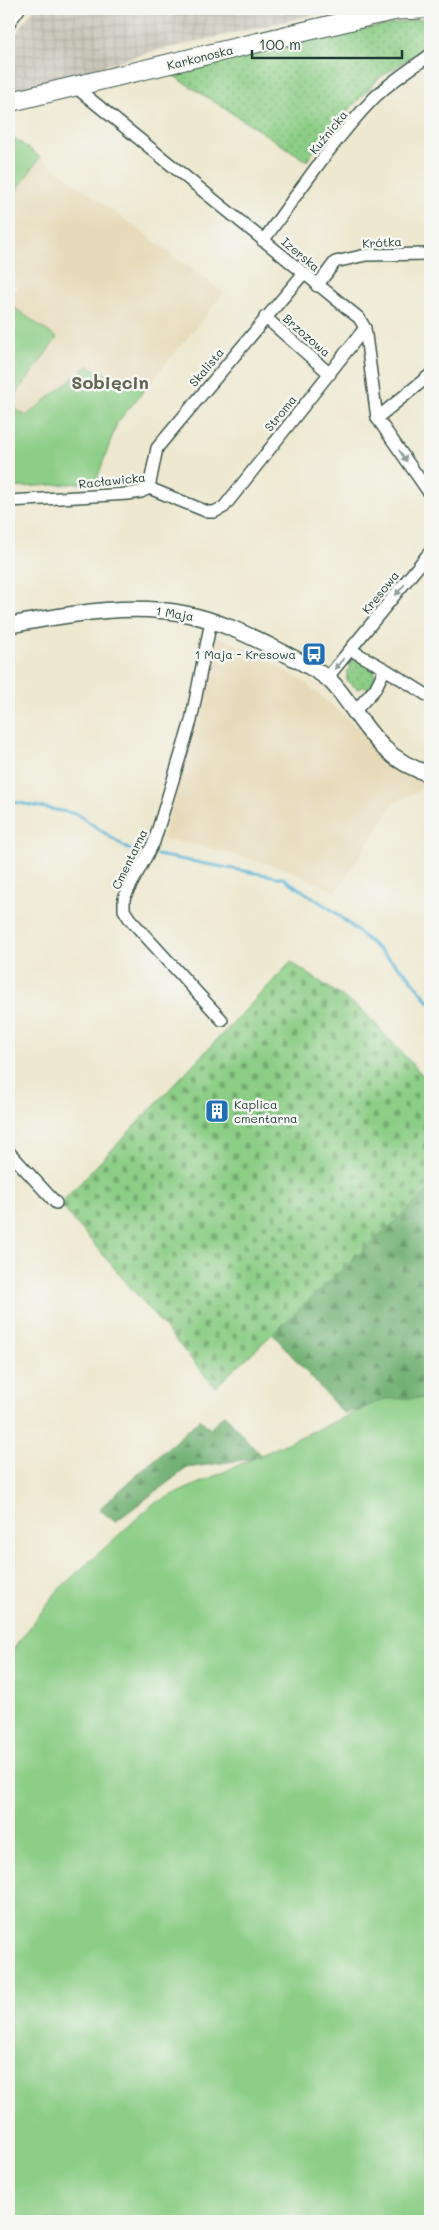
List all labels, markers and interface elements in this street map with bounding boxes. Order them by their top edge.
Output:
scale bar [252,28,402,60]
text: 100 m [259,34,301,54]
street label: Karkonoska [165,41,235,73]
street label: Kuźnicka [305,107,351,157]
street label: Izerska [279,233,323,275]
street label: Krótka [362,233,402,251]
street label: Brzozowa [280,310,334,360]
street label: Skalista [185,344,227,390]
district label: Sobięcin [71,370,149,394]
street label: Stroma [260,392,300,434]
one-way arrow [398,450,408,463]
street label: Racławicka [78,469,146,491]
street label: Kresowa [358,567,402,617]
one-way arrow [394,583,405,596]
street label: 1 Maja [155,602,195,624]
bus stop icon: 1 Maja - Kresowa [301,641,327,667]
place label: 1 Maja - Kresowa [195,646,296,662]
one-way arrow [334,657,345,670]
street label: Cmentarna [108,826,150,892]
place label: Kaplica cmentarna [234,1096,298,1126]
building icon: Kaplica cmentarna [204,1098,230,1124]

